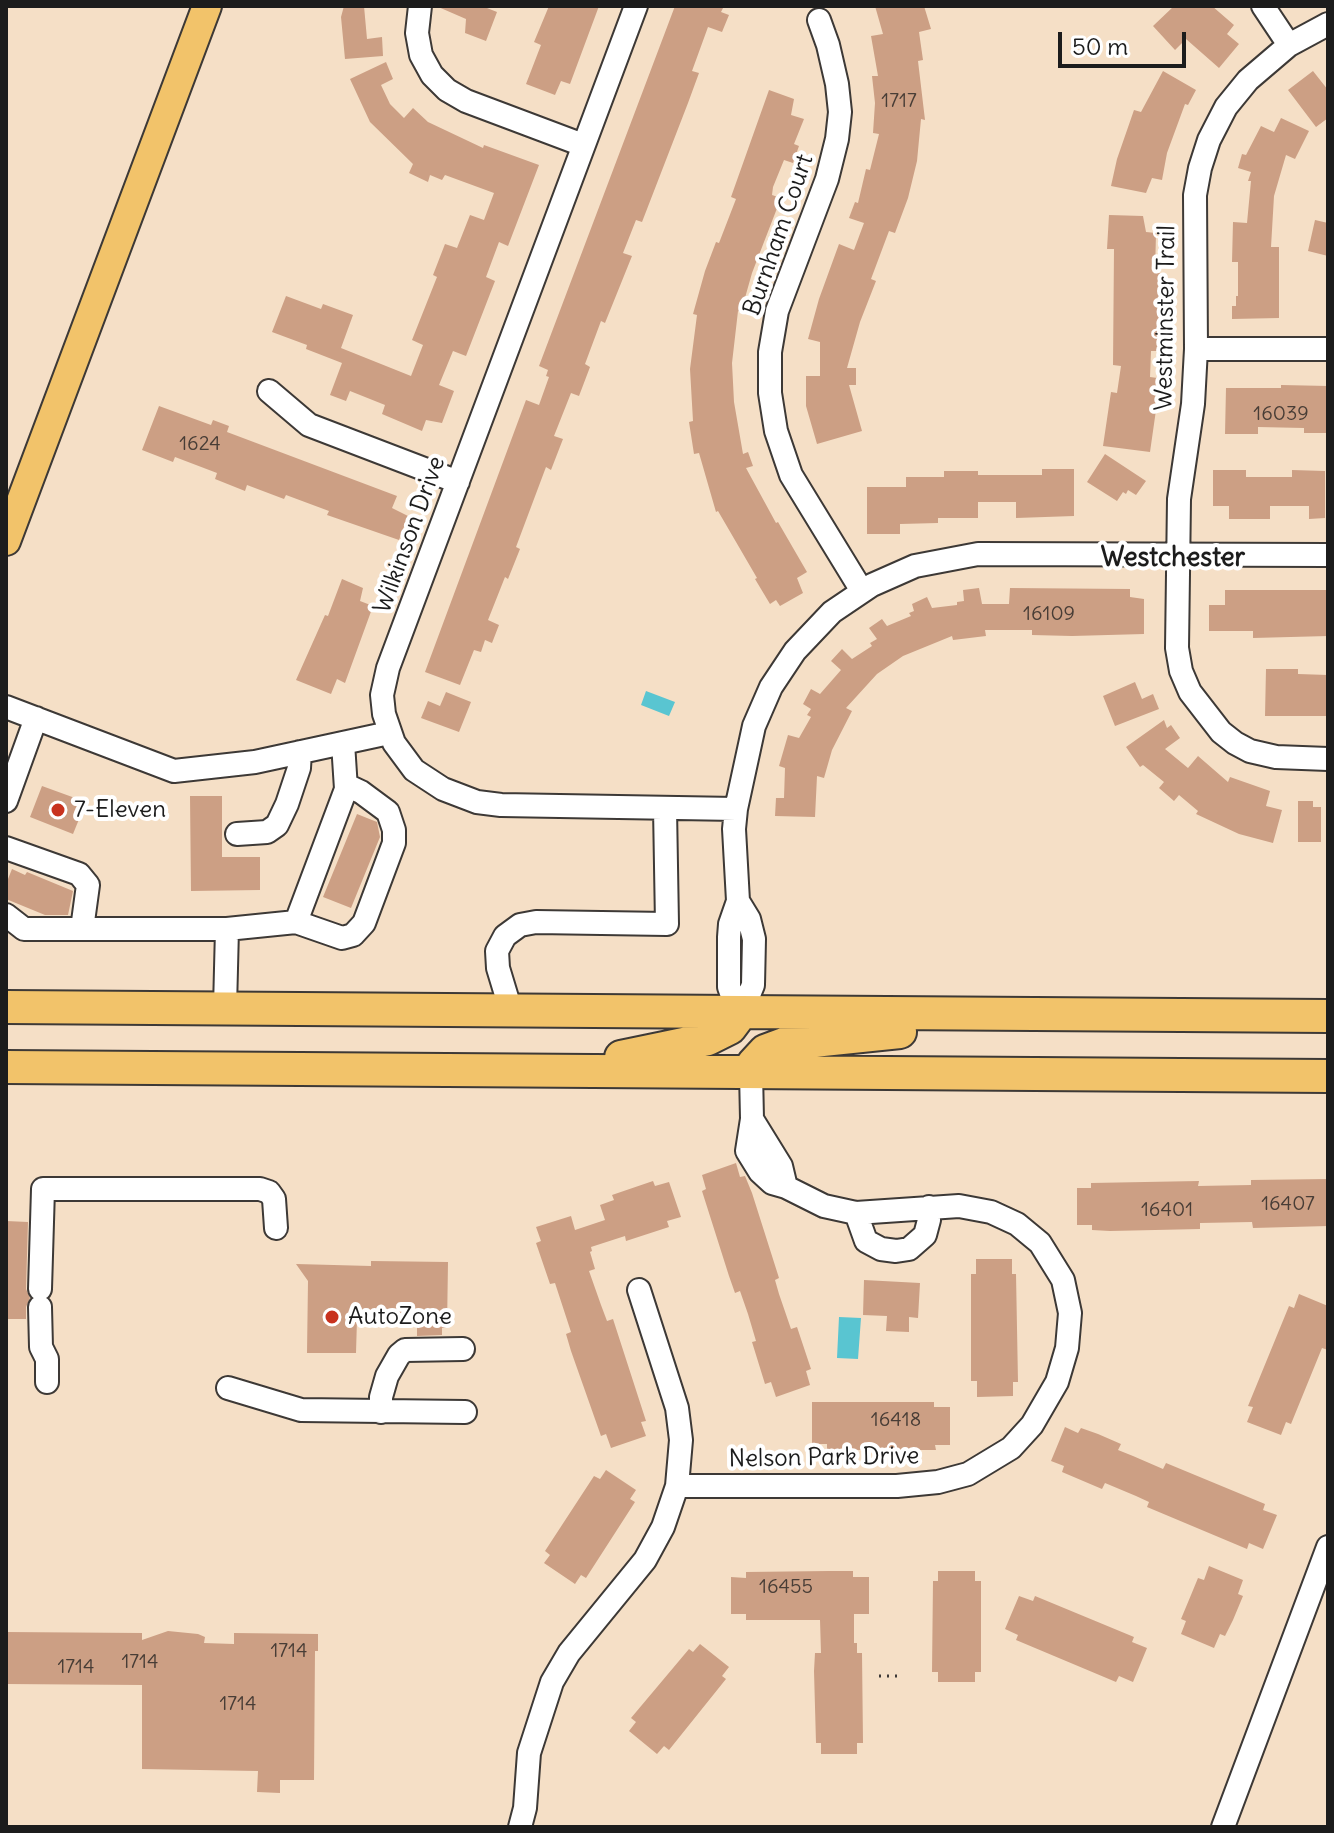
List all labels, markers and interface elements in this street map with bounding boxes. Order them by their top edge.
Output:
scale bar [1062,16,1190,66]
text: 50 m [1072,31,1128,61]
house number: 1717 [881,89,917,113]
street label: Burnham Court [738,151,820,319]
street label: Westminster Trail [1150,225,1182,411]
house number: 16039 [1253,402,1309,426]
house number: 1624 [179,432,221,456]
street label: Wilkinson Drive [368,453,452,617]
district label: Westchester [1101,543,1245,575]
house number: 16109 [1023,602,1075,626]
place label: 7-Eleven [74,796,166,824]
marker: 7-Eleven [49,801,67,819]
house number: 16407 [1261,1192,1315,1216]
house number: 16401 [1141,1198,1193,1222]
place label: AutoZone [348,1303,452,1331]
marker: AutoZone [323,1308,341,1326]
house number: 16418 [871,1408,921,1432]
street label: Nelson Park Drive [728,1442,920,1474]
house number: 16455 [759,1575,813,1599]
house number: 1714 [270,1639,308,1663]
house number: 1714 [121,1650,159,1674]
house number: 1714 [57,1655,95,1679]
house number: 1714 [219,1692,257,1716]

